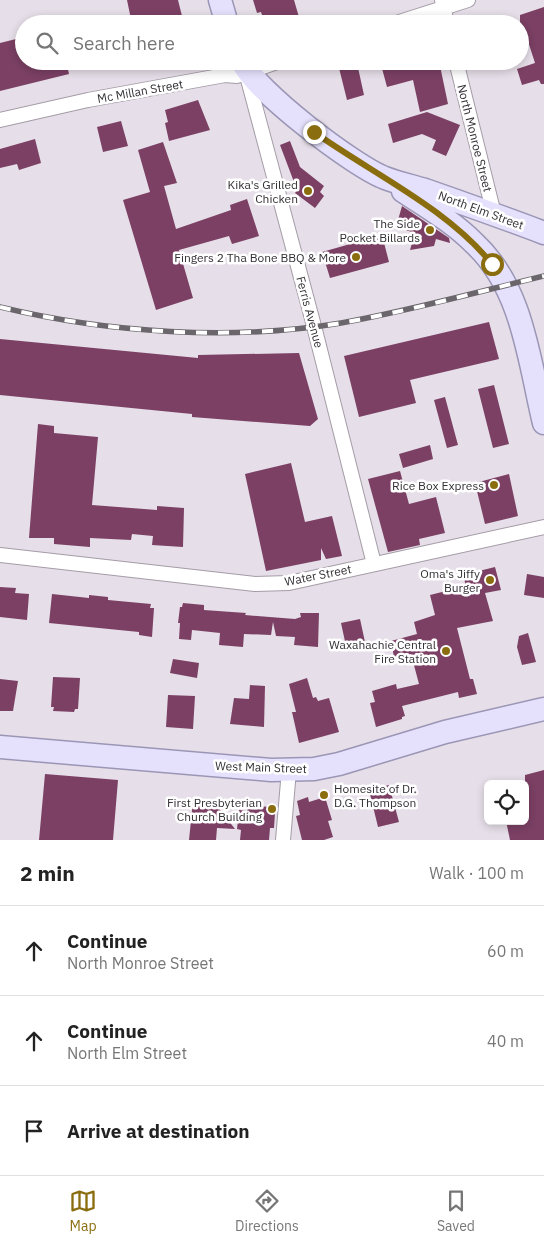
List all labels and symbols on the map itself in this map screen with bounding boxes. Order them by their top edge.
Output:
street label: Mc Millan Street [96,76,184,106]
street label: North Monroe Street [454,83,496,193]
route end [303,121,326,144]
place label: Kika's Grilled Chicken [228,177,298,206]
marker: Kika's Grilled Chicken [302,185,314,197]
street label: North Elm Street [436,188,526,232]
place label: The Side Pocket Billards [340,216,420,245]
marker: The Side Pocket Billards [424,224,436,236]
place label: Fingers 2 Tha Bone BBQ & More [174,250,346,265]
marker: Fingers 2 Tha Bone BBQ & More [350,251,362,263]
route start [481,253,504,276]
street label: Ferris Avenue [293,275,327,350]
place label: Rice Box Express [392,478,484,493]
marker: Rice Box Express [488,479,500,491]
street label: Water Street [283,561,353,589]
place label: Oma's Jiffy Burger [420,566,481,595]
marker: Oma's Jiffy Burger [484,574,496,586]
place label: Waxahachie Central Fire Station [329,637,436,666]
marker: Waxahachie Central Fire Station [440,645,452,657]
street label: West Main Street [215,758,307,776]
place label: Homesite of Dr. D.G. Thompson [334,781,417,810]
marker: Homesite of Dr. D.G. Thompson [318,789,330,801]
place label: First Presbyterian Church Building [167,795,263,824]
marker: First Presbyterian Church Building [266,803,278,815]

